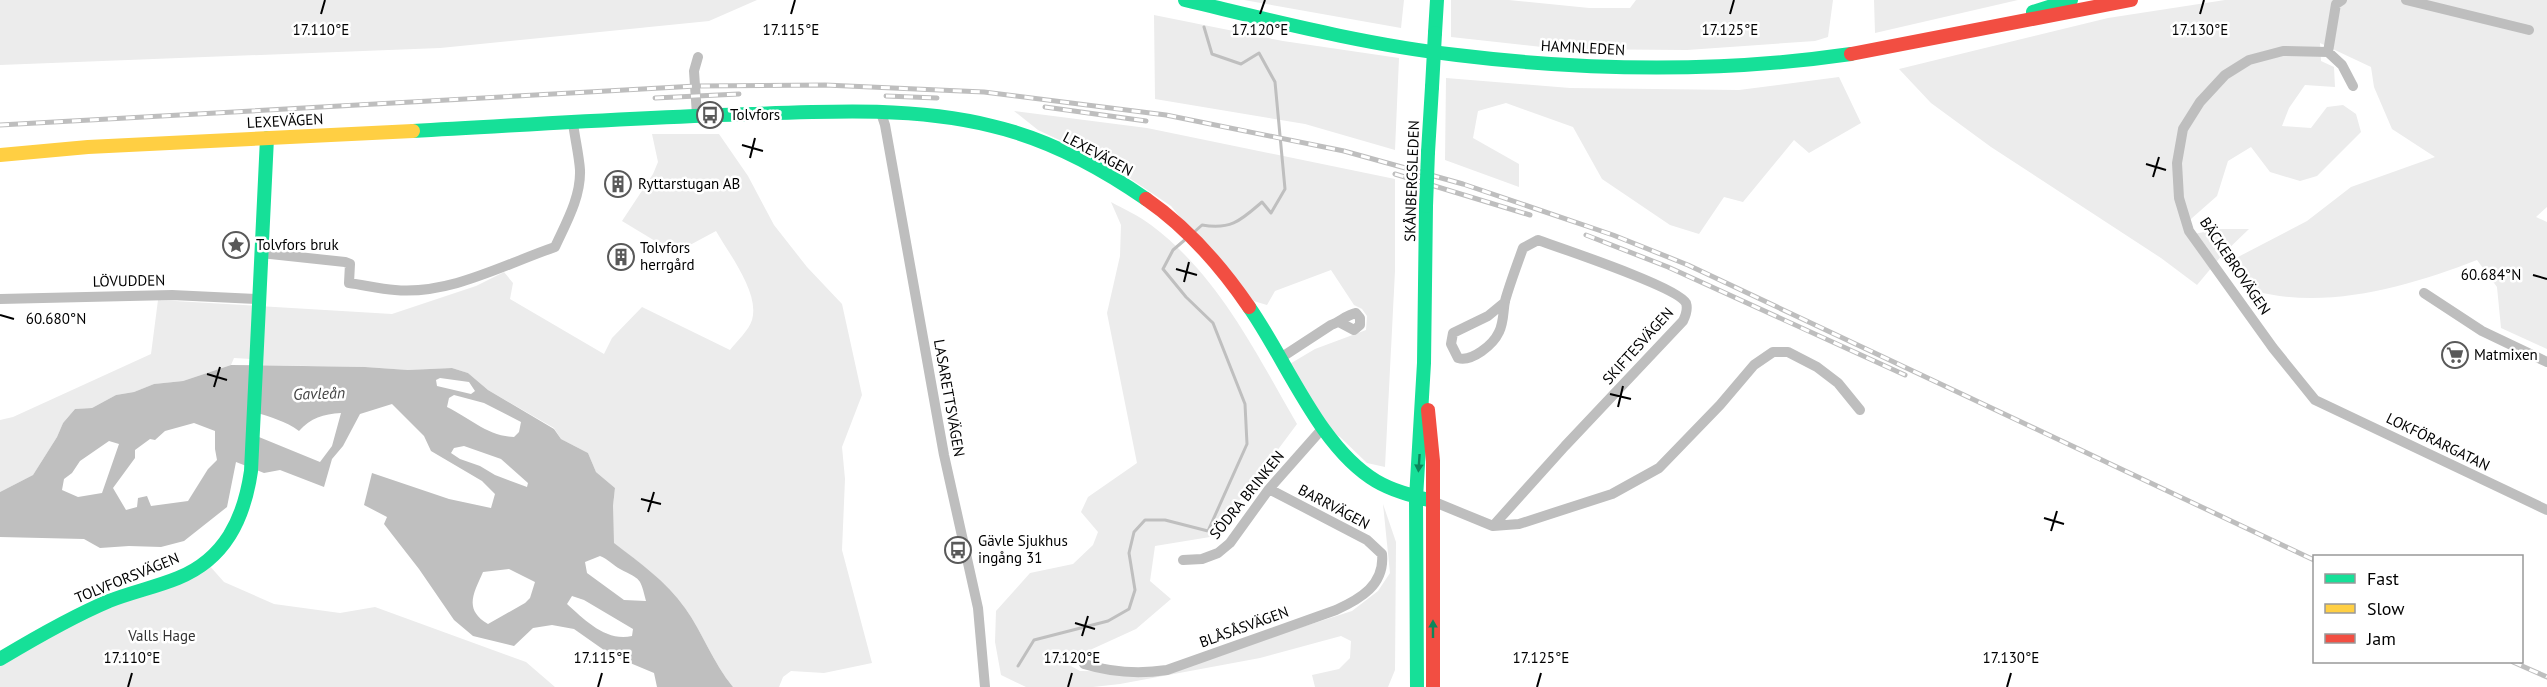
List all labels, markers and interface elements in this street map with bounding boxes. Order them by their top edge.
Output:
text: 17.110°E [293,20,349,39]
text: 17.115°E [763,20,819,39]
text: 17.120°E [1232,20,1288,39]
text: 17.125°E [1702,20,1758,39]
text: 17.130°E [2172,20,2228,39]
street label: HAMNLEDEN [1540,36,1626,59]
bus stop icon: Tolvfors [695,100,725,130]
place label: Tolvfors [730,105,780,124]
street label: LEXEVÄGEN [246,109,324,132]
street label: SKÅNBERGSLEDEN [1400,120,1423,242]
street label: LEXEVÄGEN [1060,127,1137,180]
building icon: Ryttarstugan AB [603,169,633,199]
place label: Ryttarstugan AB [638,174,740,193]
street label: BÄCKEBROVÄGEN [2196,213,2275,318]
place icon: Tolvfors bruk [221,230,251,260]
place label: Tolvfors bruk [256,235,339,254]
place label: Tolvfors herrgård [640,238,695,274]
building icon: Tolvfors herrgård [606,242,636,272]
text: 60.684°N [2461,265,2521,284]
street label: LÖVUDDEN [92,270,166,291]
street label: SKIFTESVÄGEN [1598,303,1677,388]
text: 60.680°N [26,309,86,328]
street label: LASARETTSVÄGEN [930,338,969,458]
supermarket icon: Matmixen [2440,340,2470,370]
place label: Matmixen [2474,345,2538,364]
water label: Gavleån [293,382,345,404]
street label: LOKFÖRARGATAN [2383,408,2493,475]
street label: SÖDRA BRINKEN [1205,447,1288,543]
one-way arrow [1414,454,1424,473]
street label: BARRVÄGEN [1295,480,1373,533]
place label: Gävle Sjukhus ingång 31 [978,531,1068,567]
bus stop icon: Gävle Sjukhus ingång 31 [943,535,973,565]
street label: TOLVFORSVÄGEN [72,548,182,607]
legend [2313,555,2523,663]
text: Fast [2367,567,2399,590]
text: Slow [2367,597,2405,620]
street label: BLÅSÅSVÄGEN [1197,602,1291,651]
one-way arrow [1428,619,1438,638]
park label: Valls Hage [127,626,196,645]
text: Jam [2366,627,2396,650]
text: 17.110°E [104,648,160,667]
text: 17.115°E [574,648,630,667]
text: 17.120°E [1044,648,1100,667]
text: 17.125°E [1513,648,1569,667]
text: 17.130°E [1983,648,2039,667]

